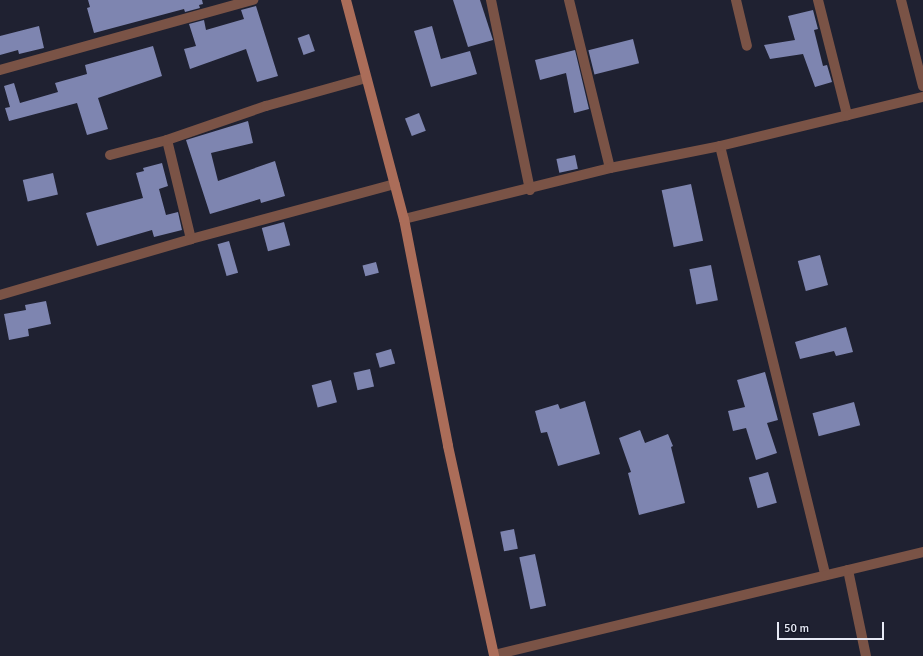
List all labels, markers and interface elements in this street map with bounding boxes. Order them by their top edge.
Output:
scale bar [779,614,886,640]
text: 50 m [784,621,809,636]

